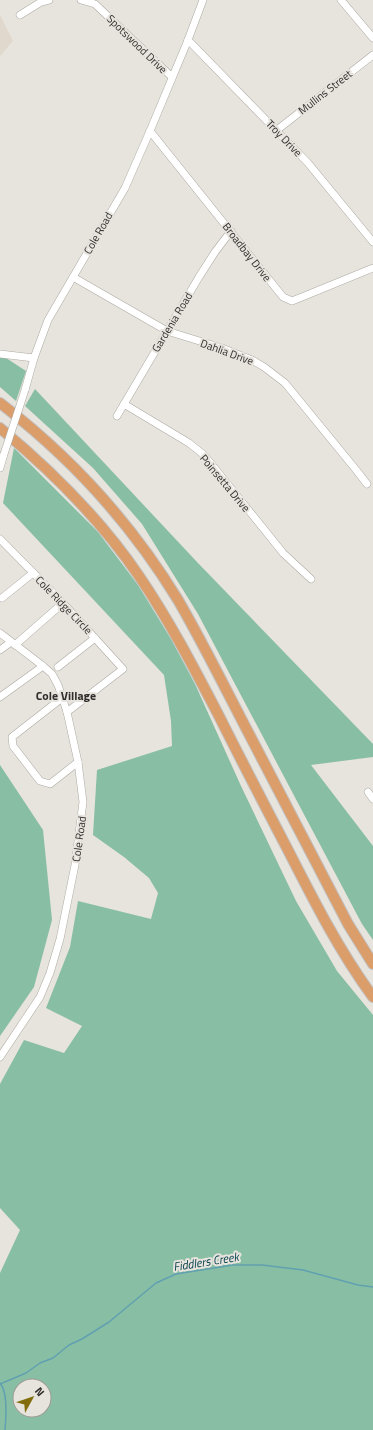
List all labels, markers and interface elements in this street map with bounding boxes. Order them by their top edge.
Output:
street label: Spotswood Drive [103,11,171,77]
street label: Mullins Street [295,66,355,118]
street label: Troy Drive [262,116,306,160]
street label: Cole Road [80,209,117,257]
street label: Broadbay Drive [219,219,275,285]
street label: Gardenia Road [148,289,196,355]
street label: Dahlia Drive [198,335,256,369]
street label: Poinsetta Drive [196,451,254,516]
street label: Cole Ridge Circle [32,572,96,638]
district label: Cole Village [36,686,96,705]
street label: Cole Road [68,815,90,863]
water label: Fiddlers Creek [172,1247,242,1276]
north arrow [12,1378,52,1418]
text: N [31,1384,48,1400]

